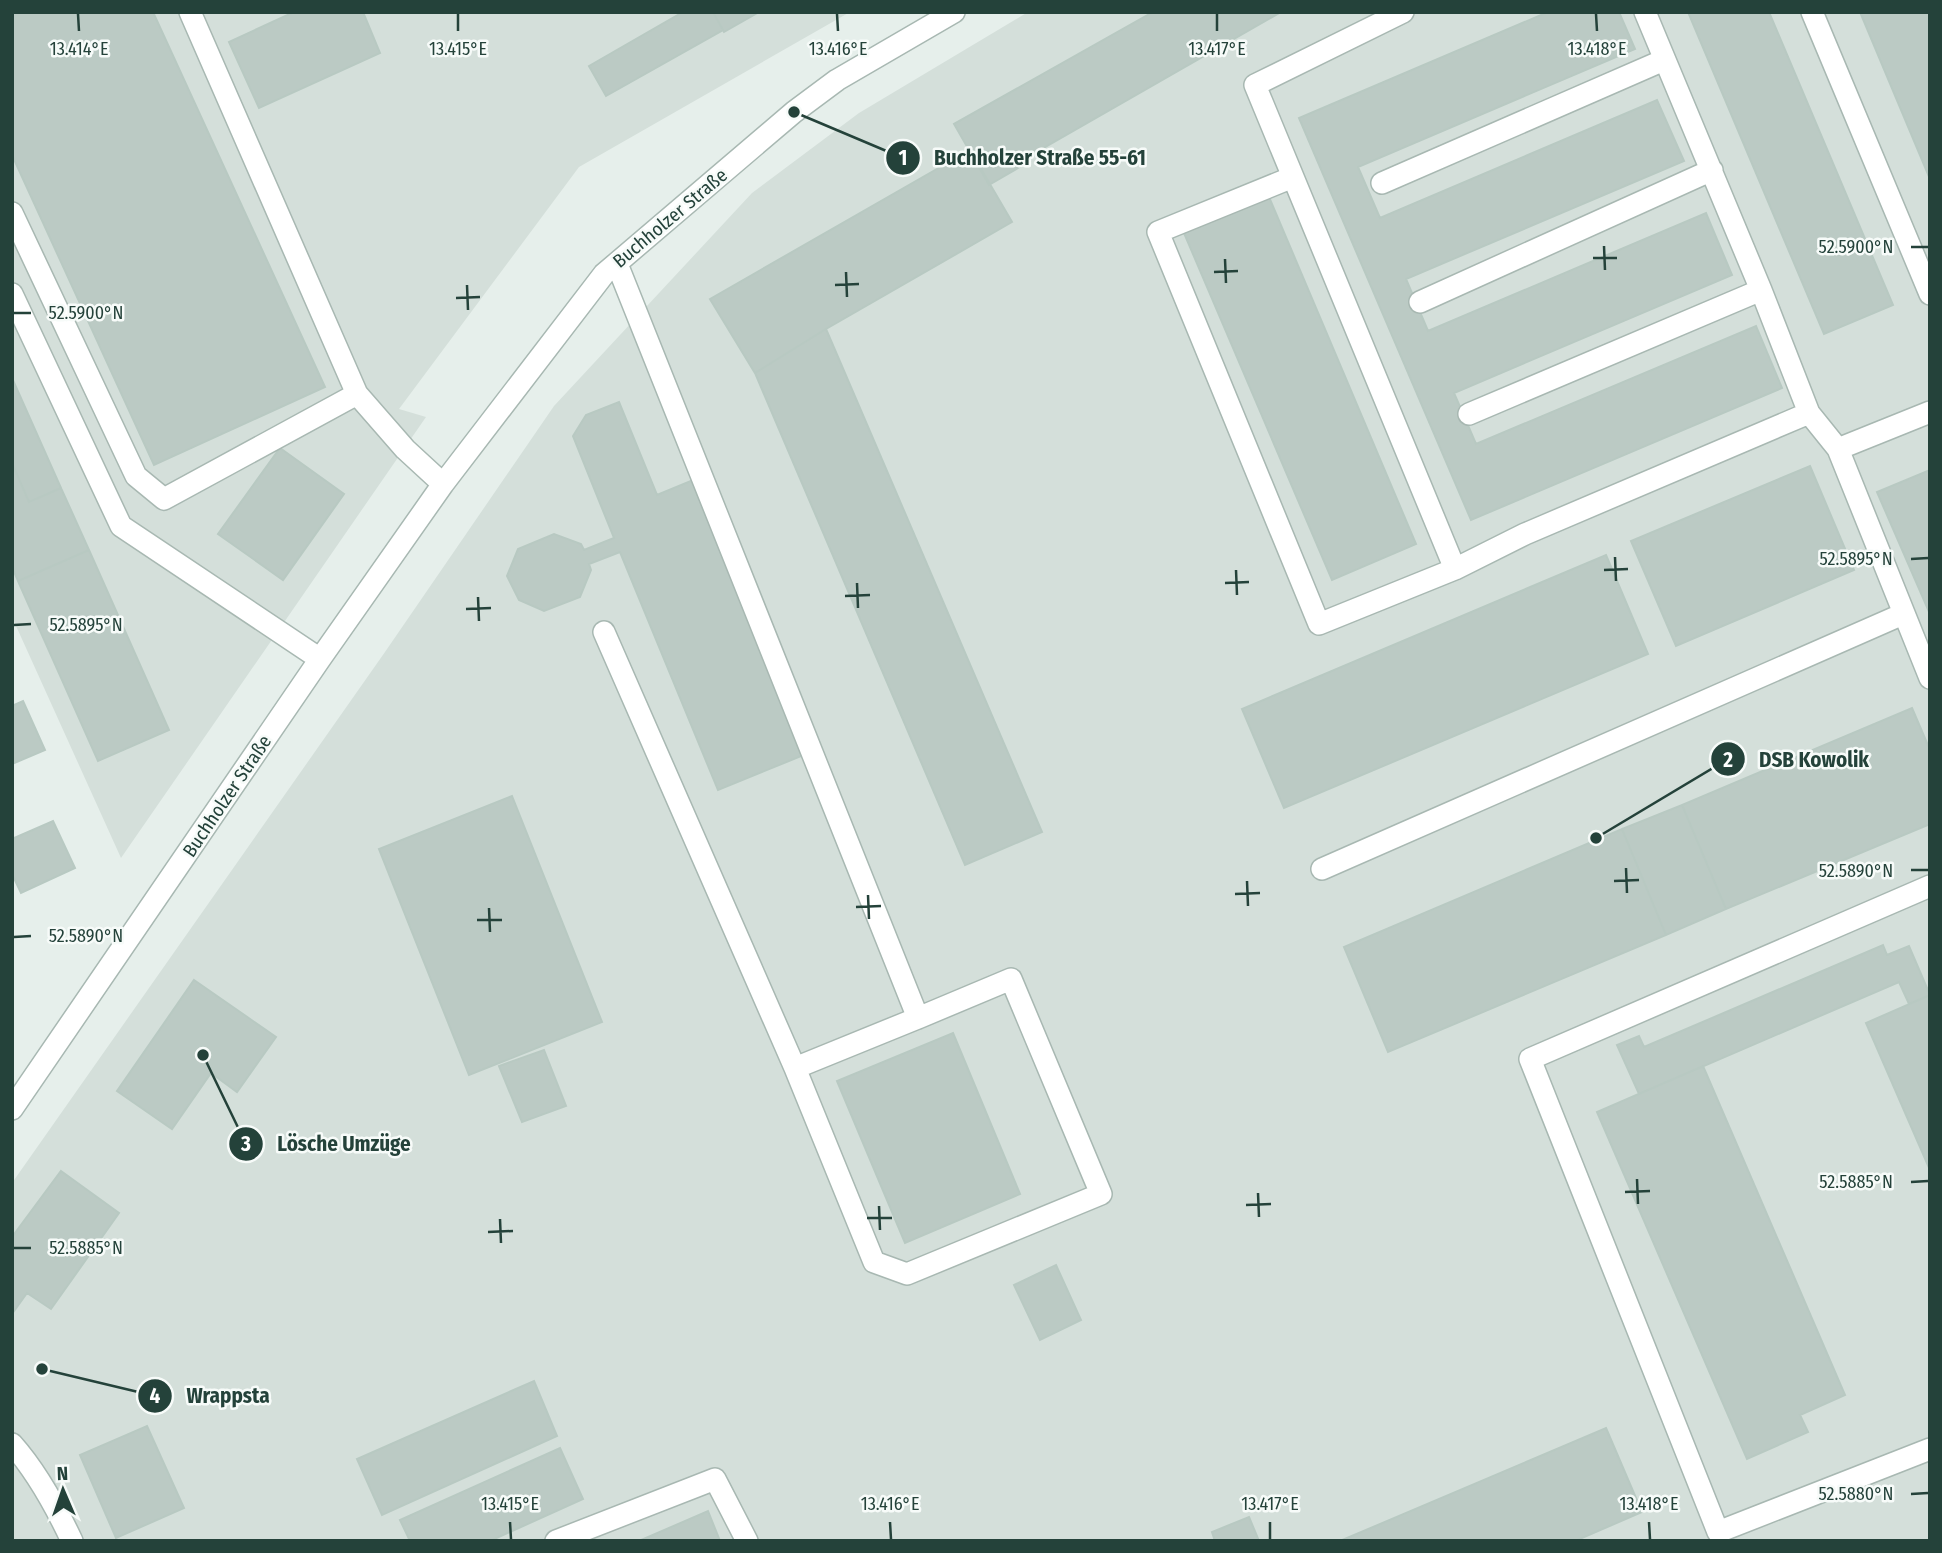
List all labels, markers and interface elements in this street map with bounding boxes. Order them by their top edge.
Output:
text: 13.414°E [50,38,108,60]
text: 13.415°E [429,38,487,60]
text: 13.416°E [809,38,867,60]
text: 13.417°E [1188,38,1246,60]
text: 13.418°E [1568,38,1627,60]
callout: Buchholzer Straße 55-61 [885,137,1160,179]
text: 1 [899,145,907,171]
text: Buchholzer Straße 55-61 [934,145,1146,171]
street label: Buchholzer Straße [608,164,732,272]
text: 52.5900°N [1819,236,1893,258]
text: 52.5900°N [49,302,123,324]
text: 52.5895°N [1819,548,1893,570]
text: 52.5895°N [49,614,123,636]
street label: Buchholzer Straße [178,731,276,861]
callout: DSB Kowolik [1710,738,1883,780]
text: 2 [1722,747,1733,773]
text: DSB Kowolik [1759,747,1869,773]
text: 52.5890°N [1819,860,1893,882]
text: 52.5890°N [49,925,123,947]
callout: Lösche Umzüge [228,1123,425,1165]
text: 3 [240,1131,251,1157]
text: Lösche Umzüge [277,1131,411,1157]
text: 52.5885°N [1819,1171,1893,1193]
text: 52.5885°N [49,1237,123,1259]
callout: Wrappsta [137,1375,283,1417]
text: 4 [150,1383,161,1409]
text: Wrappsta [186,1383,270,1409]
north arrow [28,1455,98,1525]
text: N [56,1462,69,1485]
text: 52.5880°N [1818,1483,1894,1505]
text: 13.415°E [481,1493,539,1515]
text: 13.416°E [861,1493,919,1515]
text: 13.417°E [1241,1493,1299,1515]
text: 13.418°E [1620,1493,1679,1515]

